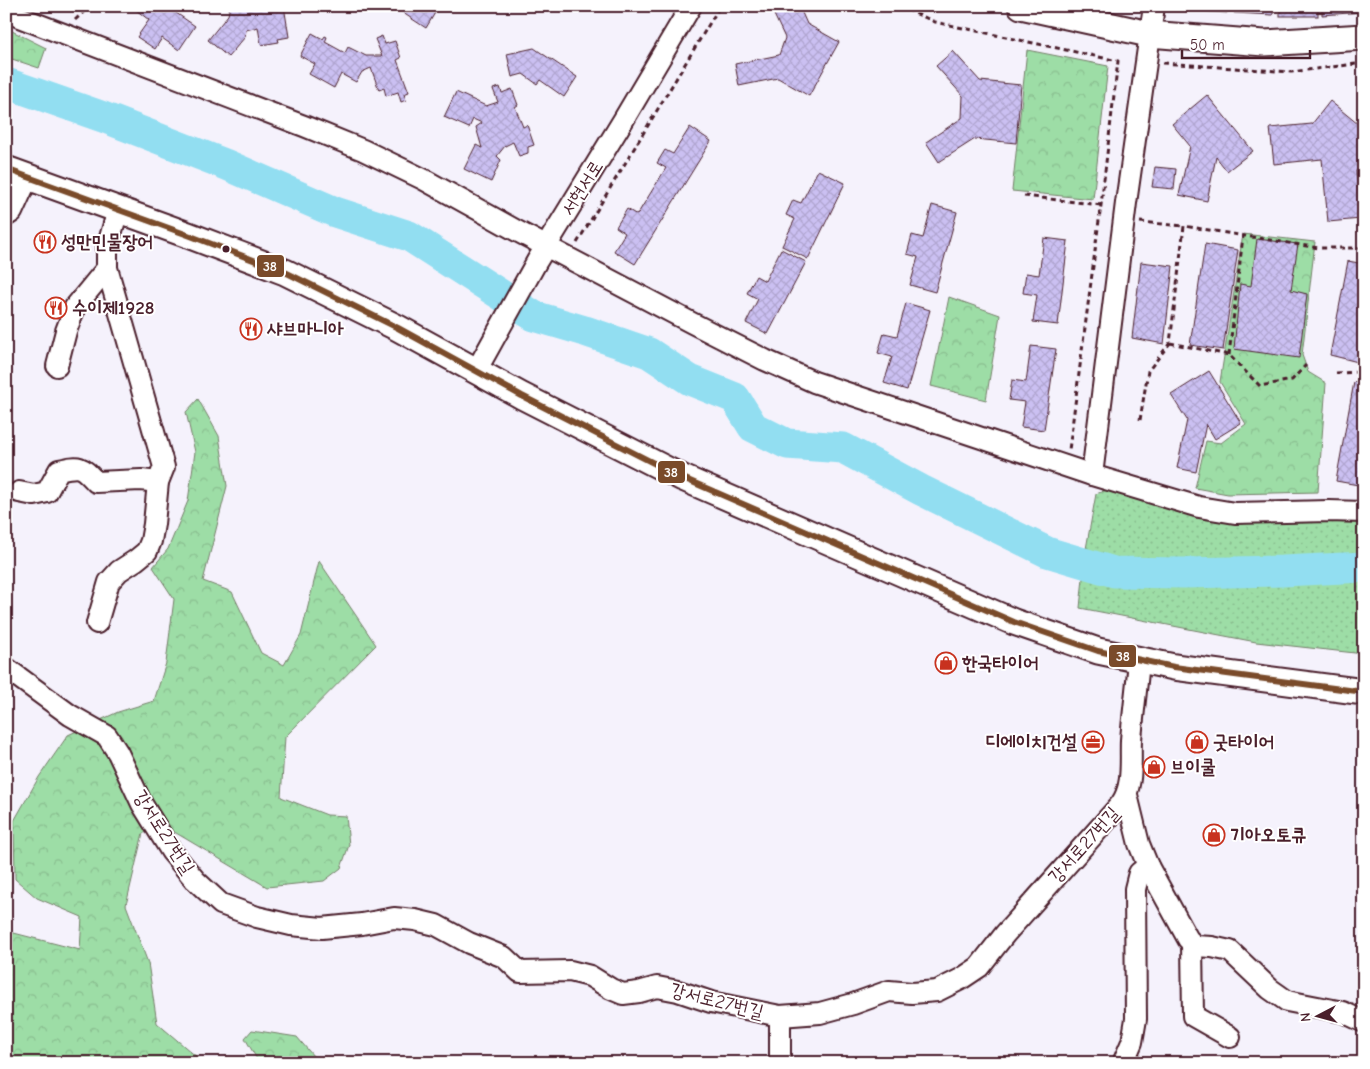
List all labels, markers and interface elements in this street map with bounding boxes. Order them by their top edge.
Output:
scale bar [1182,28,1310,60]
text: 50 m [1190,36,1225,54]
street label: 서현서로 [556,156,608,220]
restaurant icon: 성만민물장어 [33,230,57,254]
place label: 성만민물장어 [61,231,153,253]
unlabelled marker [221,244,231,254]
line badge: 38 [256,254,285,278]
text: 38 [263,258,277,275]
restaurant icon: 수이제1928 [44,296,68,320]
place label: 수이제1928 [72,297,154,319]
restaurant icon: 샤브마니아 [239,317,263,341]
place label: 샤브마니아 [266,318,344,340]
line badge: 38 [657,460,686,484]
text: 38 [664,464,678,481]
line badge: 38 [1108,644,1137,668]
text: 38 [1116,648,1130,665]
shop icon: 한국타이어 [934,651,958,675]
place label: 한국타이어 [961,652,1038,674]
office icon: 디에이치건설 [1081,730,1105,754]
shop icon: 굿타이어 [1185,730,1209,754]
place label: 디에이치건설 [985,731,1078,753]
place label: 굿타이어 [1213,731,1274,753]
shop icon: 브이쿨 [1142,755,1166,779]
place label: 브이쿨 [1170,756,1216,778]
street label: 강서로27번길 [129,786,199,878]
street label: 강서로27번길 [1044,802,1124,888]
shop icon: 기아오토큐 [1202,823,1226,847]
place label: 기아오토큐 [1230,824,1306,846]
street label: 강서로27번길 [668,979,766,1023]
north arrow [1292,992,1342,1042]
text: N [1297,1012,1314,1023]

